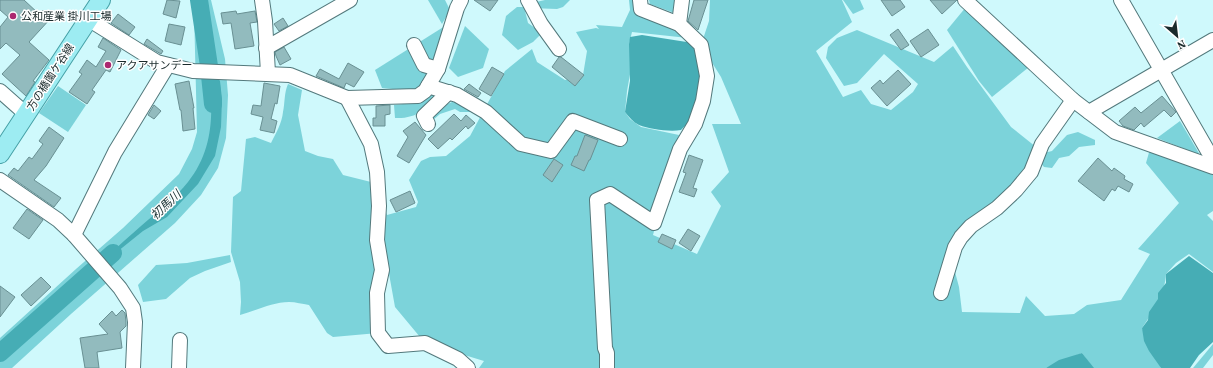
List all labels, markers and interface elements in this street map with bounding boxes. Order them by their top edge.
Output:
place label: 公和産業 掛川工場 [21,9,112,24]
marker: 公和産業 掛川工場 [8,11,18,21]
north arrow [1157,16,1197,56]
text: N [1174,36,1189,53]
street label: 方の橋薗ケ谷線 [23,41,78,114]
place label: アクアサンデー [116,58,192,73]
marker: アクアサンデー [103,60,113,70]
water label: 初馬川 [147,186,186,223]

